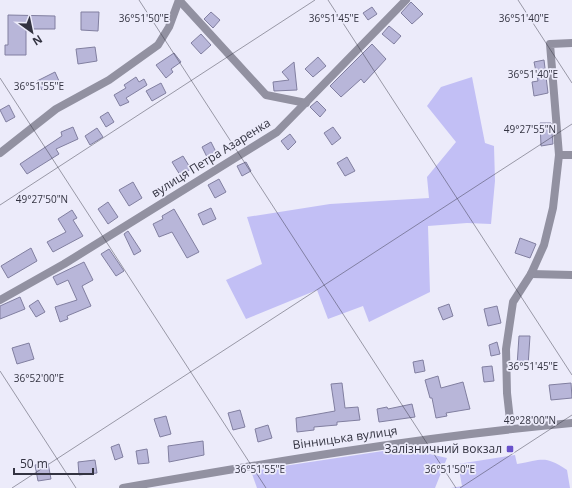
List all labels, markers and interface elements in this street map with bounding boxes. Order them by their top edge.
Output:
text: 36°51'50"E [119,11,169,25]
text: 36°51'45"E [309,11,359,25]
text: 36°51'40"E [499,11,549,25]
north arrow [12,12,52,52]
text: N [30,32,46,50]
text: 36°51'40"E [508,67,558,81]
text: 36°51'55"E [14,79,64,93]
street label: вулиця Петра Азаренка [148,114,274,201]
text: 49°27'55"N [504,122,556,136]
text: 49°27'50"N [16,192,68,206]
text: 36°51'45"E [508,359,558,373]
text: 36°52'00"E [14,371,64,385]
text: 49°28'00"N [504,413,556,427]
street label: Вінницька вулиця [291,422,398,453]
place label: Залізничний вокзал [385,440,502,457]
marker: Залізничний вокзал [505,444,515,454]
scale bar [14,450,93,476]
text: 50 m [20,455,48,472]
text: 36°51'55"E [235,462,285,476]
text: 36°51'50"E [425,462,475,476]

